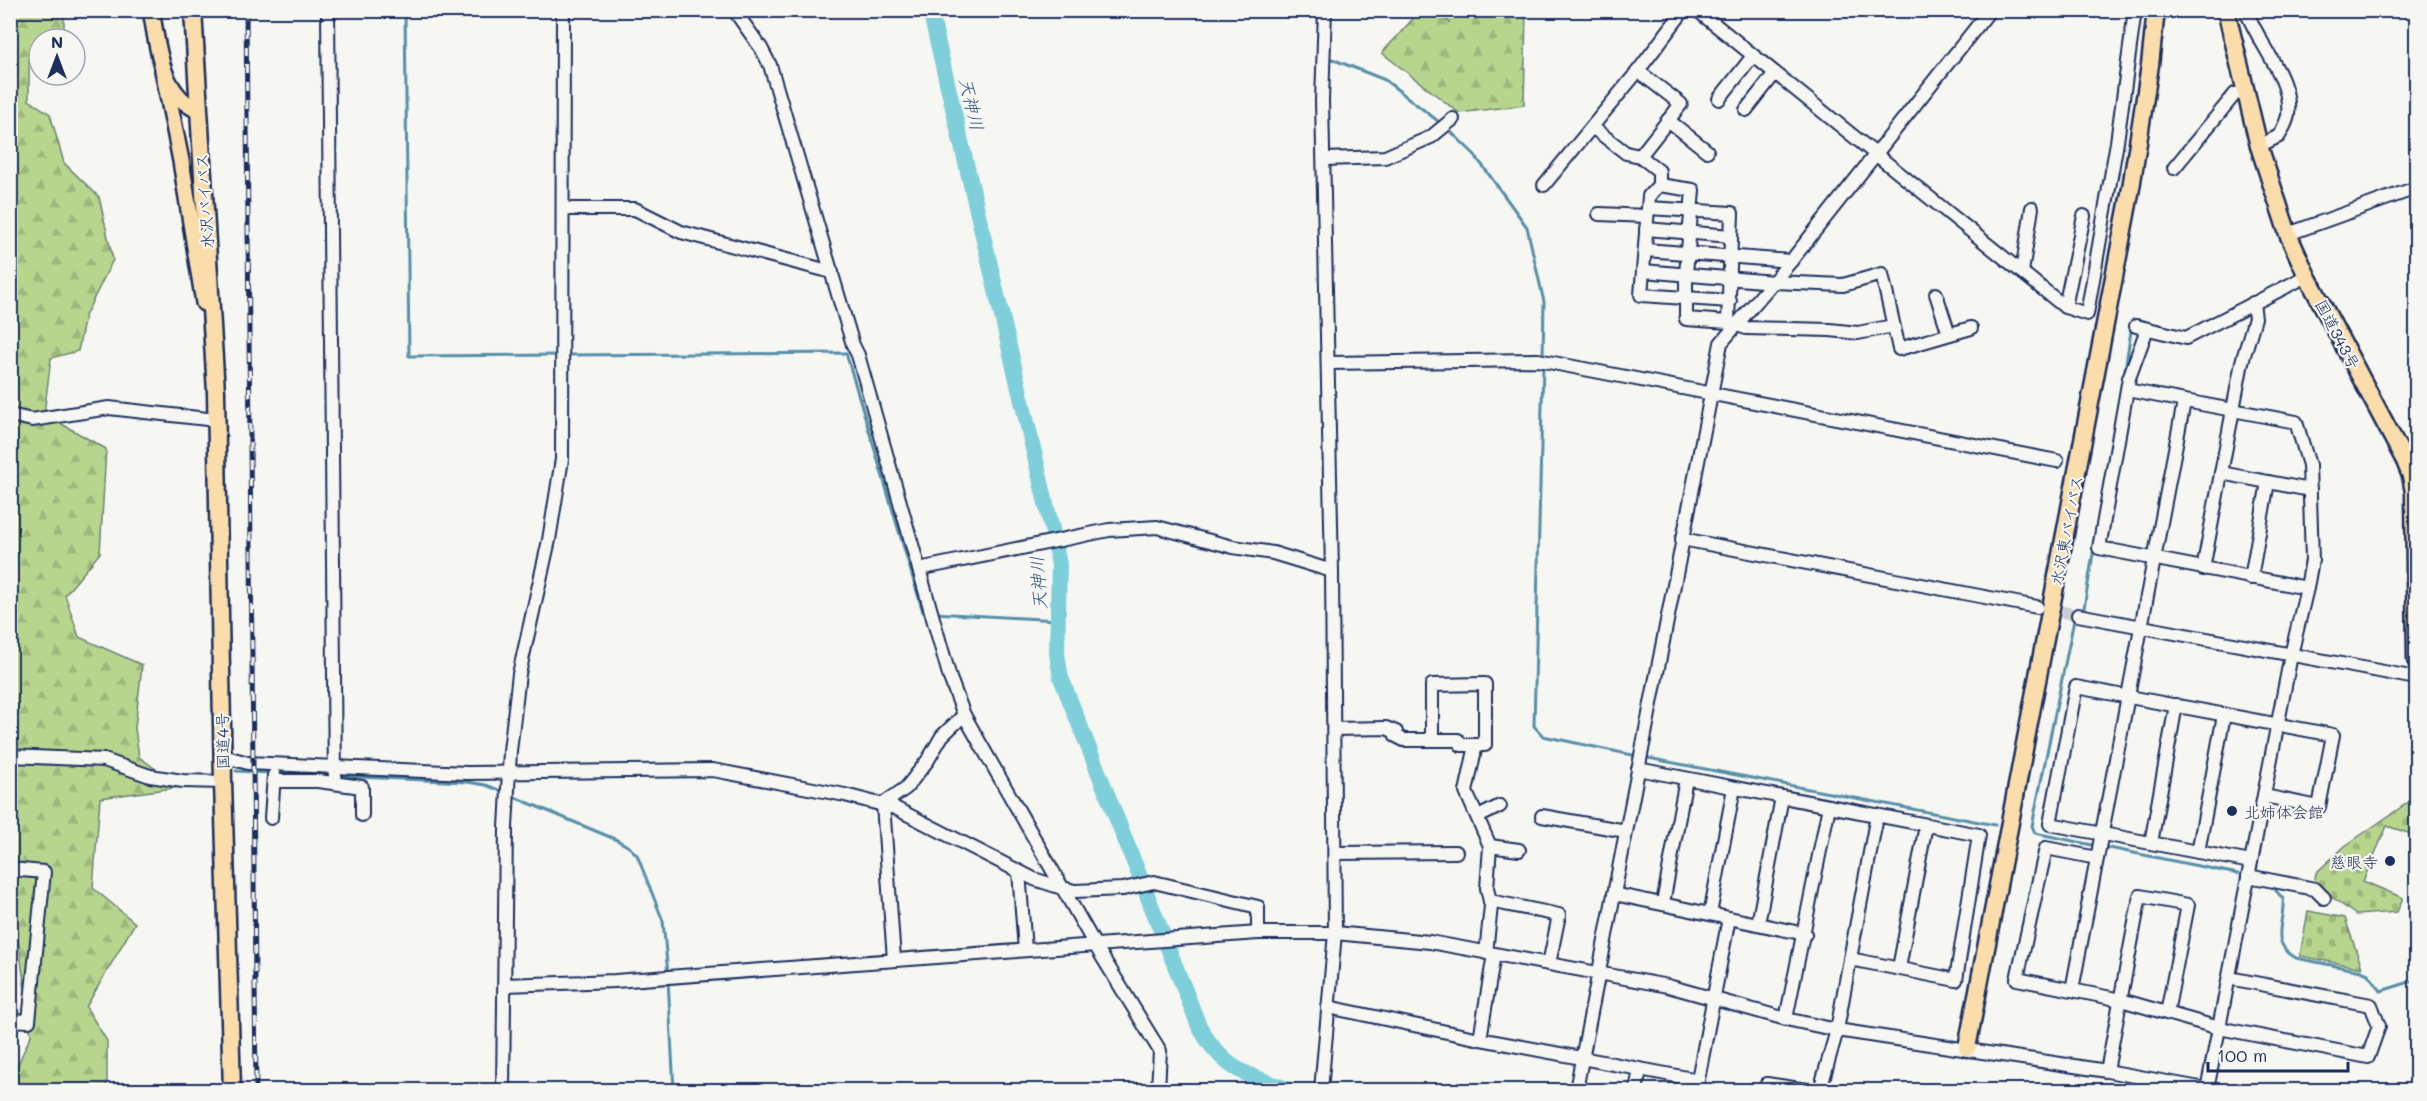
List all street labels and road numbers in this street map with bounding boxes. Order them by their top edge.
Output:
street label: 水沢バイパス [190,153,218,249]
street label: 国道343号 [2311,295,2365,373]
street label: 水沢東バイパス [2045,473,2087,587]
street label: 国道4号 [211,712,233,770]

